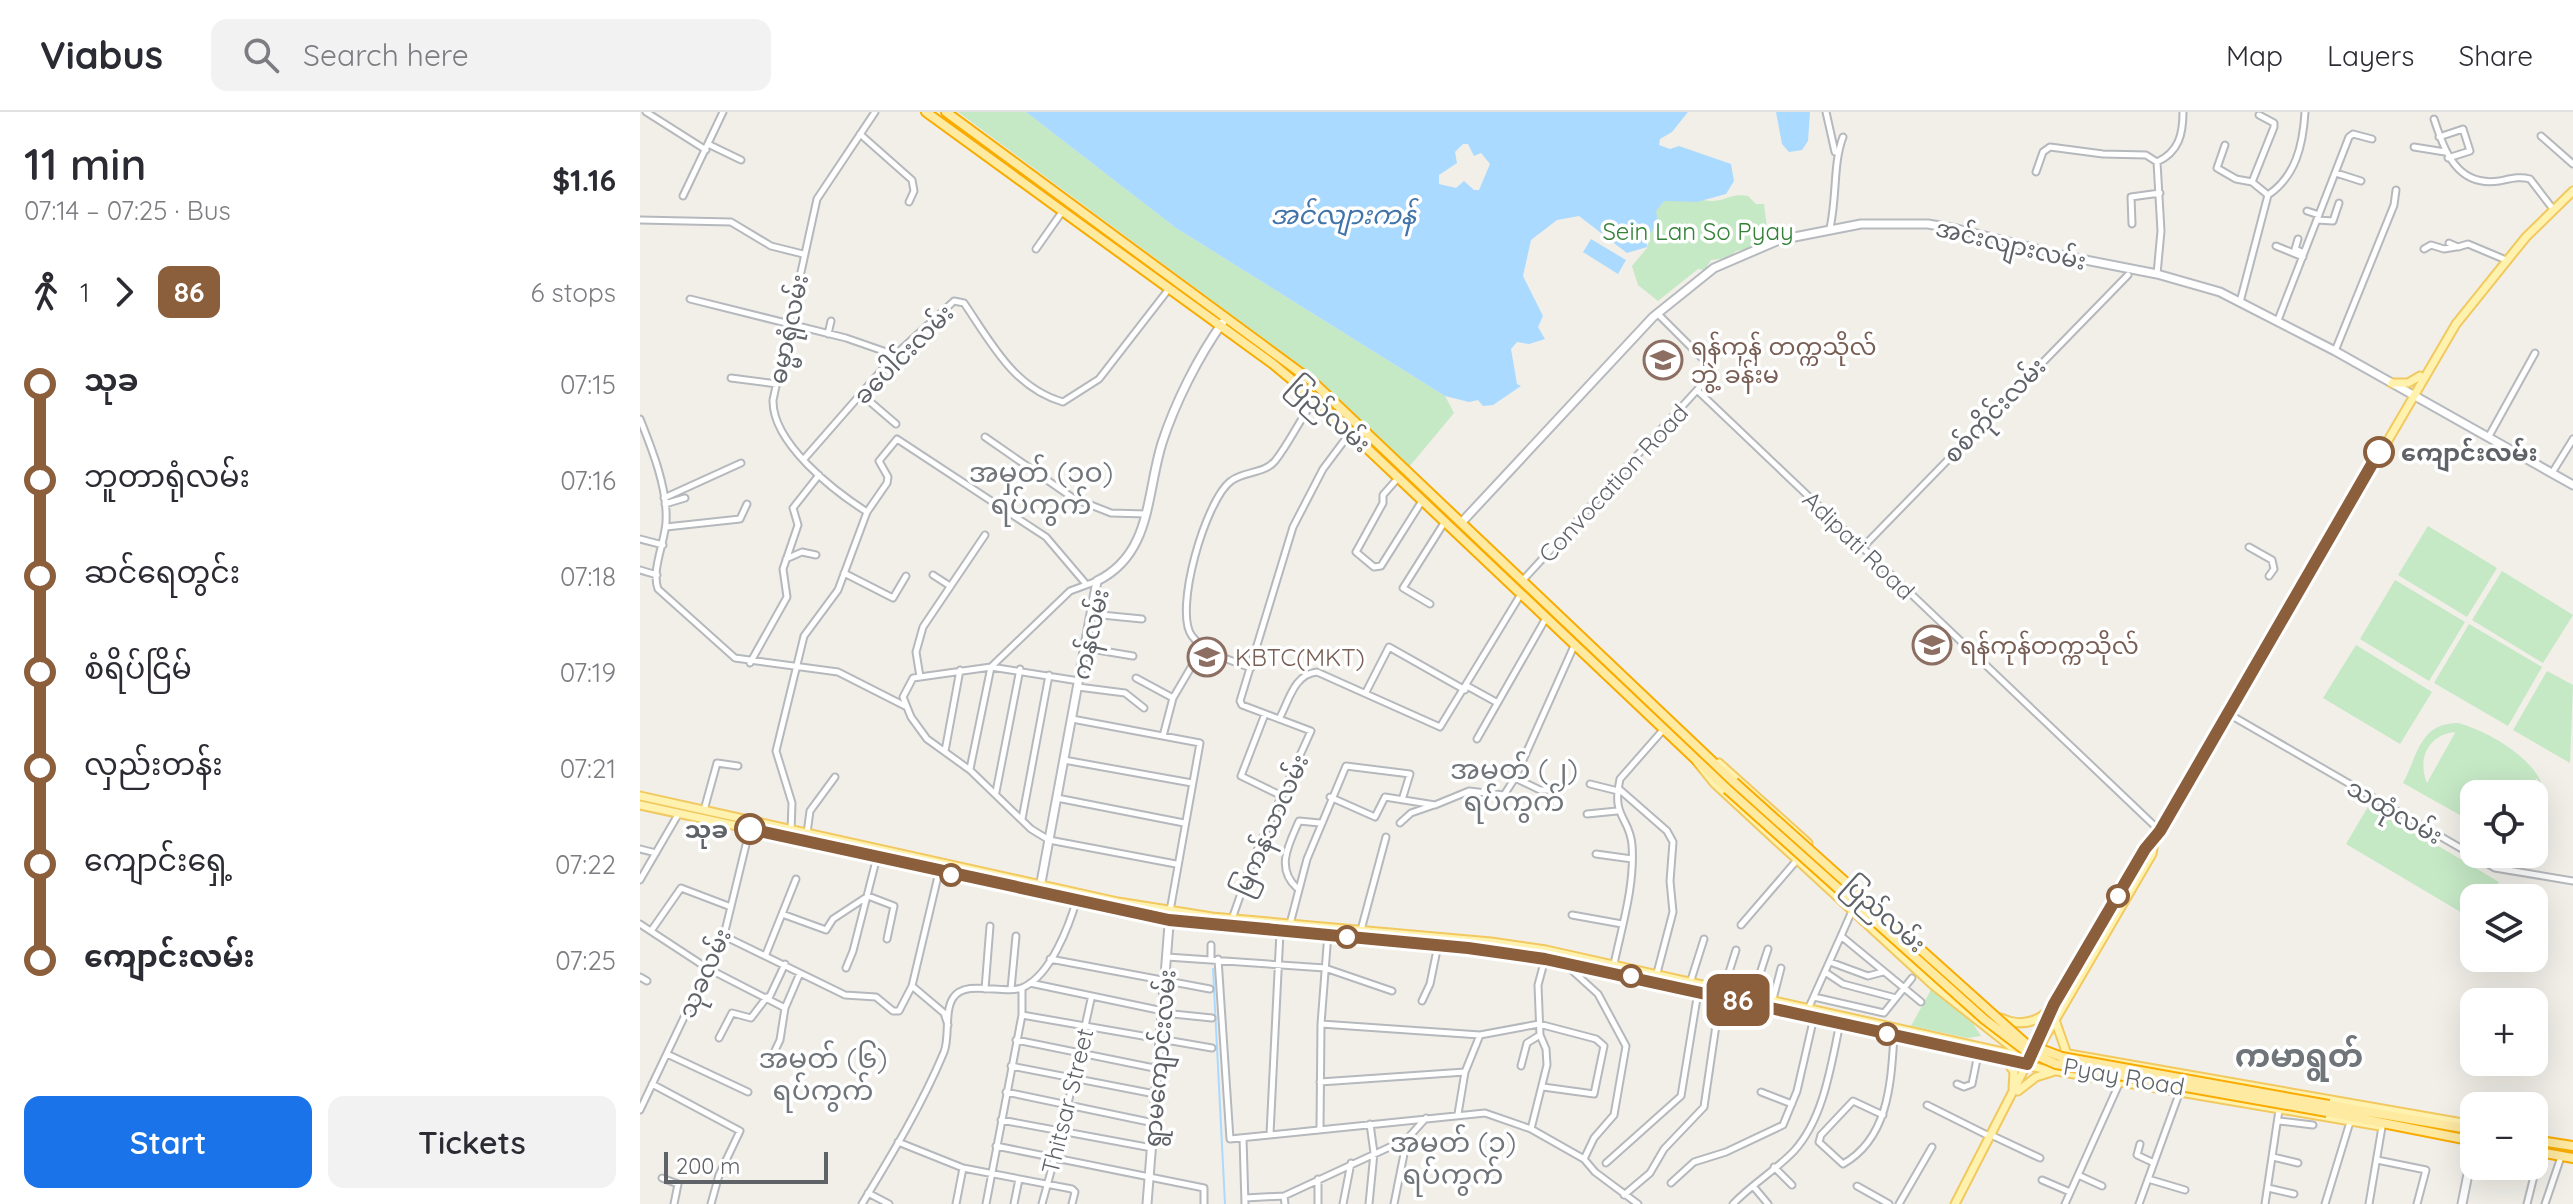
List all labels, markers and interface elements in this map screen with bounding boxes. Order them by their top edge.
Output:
search box [211,19,771,91]
text: Viabus [40,31,163,79]
icon: search [239,33,283,77]
text: Search here [303,36,469,74]
text: Map [2226,38,2283,73]
text: Layers [2327,38,2414,73]
text: Share [2458,38,2533,73]
text: 11 min [24,136,146,191]
text: $1.16 [552,161,616,199]
text: 07:14 – 07:25 · Bus [24,194,231,227]
water label: အင်လျားကန် [1270,197,1420,237]
street label: အင်းလျားလမ်း [1932,212,2089,281]
park label: Sein Lan So Pyay [1602,216,1794,246]
icon: walk [24,270,68,314]
icon: forward [102,270,146,314]
street label: ဓမ္မာရုံလမ်း [762,272,820,388]
text: 86 [174,274,204,309]
text: 1 [80,276,90,309]
text: 6 stops [530,276,616,309]
street label: ခပေါင်းလမ်း [847,298,959,410]
place label: ရန်ကုန် တက္ကသိုလ် ဘွဲ့ ခန်းမ [1691,331,1876,394]
school or university icon: ရန်ကုန် တက္ကသိုလ် ဘွဲ့ ခန်းမ [1642,339,1684,381]
street label: စစ်ကိုင်းလမ်း [1936,351,2055,472]
text: သုခ [84,361,138,399]
text: 07:15 [560,368,616,401]
street label: ပြည်လမ်း [1280,369,1377,462]
street label: Convocation Road [1532,398,1694,568]
marker: ကျောင်းလမ်း [2364,437,2394,467]
place label: ကျောင်းလမ်း [2401,437,2538,473]
district label: အမှတ် (၁၀) ရပ်ကွက် [969,454,1113,527]
text: ဘူတာရုံလမ်း [84,457,250,495]
text: 07:16 [560,464,616,497]
street label: Adipati Road [1797,484,1921,606]
text: ဆင်ရေတွင်း [84,553,240,591]
text: 07:18 [560,560,616,593]
street label: ကန်လမ်း [1065,586,1120,683]
school or university icon: ရန်ကုန်တက္ကသိုလ် [1911,624,1953,666]
place label: ရန်ကုန်တက္ကသိုလ် [1960,630,2139,665]
school or university icon: KBTC(MKT) [1186,636,1228,678]
place label: KBTC(MKT) [1235,642,1365,672]
text: စံရိပ်ငြိမ် [84,649,192,687]
text: 07:19 [560,656,616,689]
text: လှည်းတန်း [84,745,223,783]
street label: မြကန်သာလမ်း [1225,750,1319,903]
district label: အမှတ် (၂) ရပ်ကွက် [1450,751,1578,824]
text: 07:21 [560,752,616,785]
street label: သထုံလမ်း [2339,772,2448,855]
map controls [2460,780,2548,1180]
button: locate [2460,780,2548,868]
place label: သုခ [684,814,728,849]
marker: သုခ [735,814,765,844]
text: ကျောင်းရှေ့ [84,841,232,879]
text: 07:22 [555,848,616,881]
unlabelled marker [940,864,962,886]
street label: ပြည်လမ်း [1835,869,1932,962]
button: layers [2460,884,2548,972]
unlabelled marker [2107,885,2129,907]
street label: သုခလမ်း [671,924,742,1024]
unlabelled marker [1336,926,1358,948]
text: ကျောင်းလမ်း [84,937,255,975]
text: 07:25 [555,944,616,977]
unlabelled marker [1620,965,1642,987]
street label: ရွာမကျောင်းလမ်း [1136,968,1187,1148]
line badge: 86 [1702,974,1774,1026]
text: 86 [1723,982,1753,1017]
button: + [2460,988,2548,1076]
unlabelled marker [1876,1023,1898,1045]
street label: Thitsar Street [1034,1025,1100,1177]
district label: ကမာရွတ် [2235,1034,2363,1082]
district label: အမှတ် (၆) ရပ်ကွက် [758,1040,888,1113]
street label: Pyay Road [2061,1051,2187,1101]
button: − [2460,1092,2548,1180]
button: Start [24,1096,312,1188]
button: Tickets [328,1096,616,1188]
district label: အမှတ် (၁) ရပ်ကွက် [1390,1124,1516,1197]
scale bar [664,1148,828,1184]
text: 200 m [676,1152,740,1180]

